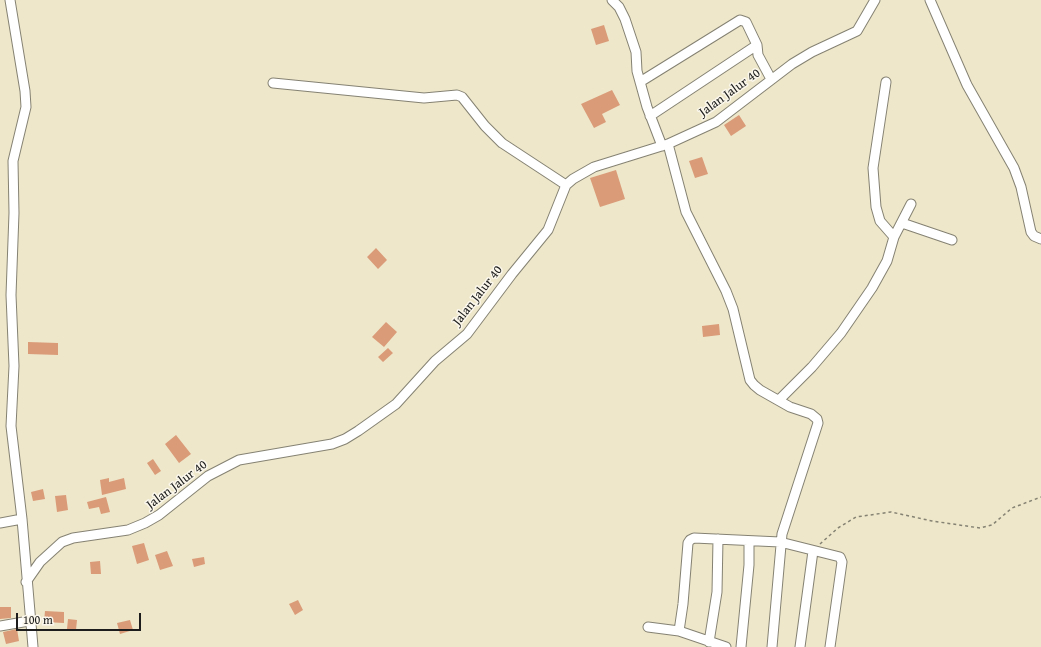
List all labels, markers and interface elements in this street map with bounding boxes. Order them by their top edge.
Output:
street label: Jalan Jalur 40 [696,66,764,120]
street label: Jalan Jalur 40 [450,263,506,329]
street label: Jalan Jalur 40 [144,457,210,513]
scale bar [18,605,143,631]
text: 100 m [23,611,53,628]

